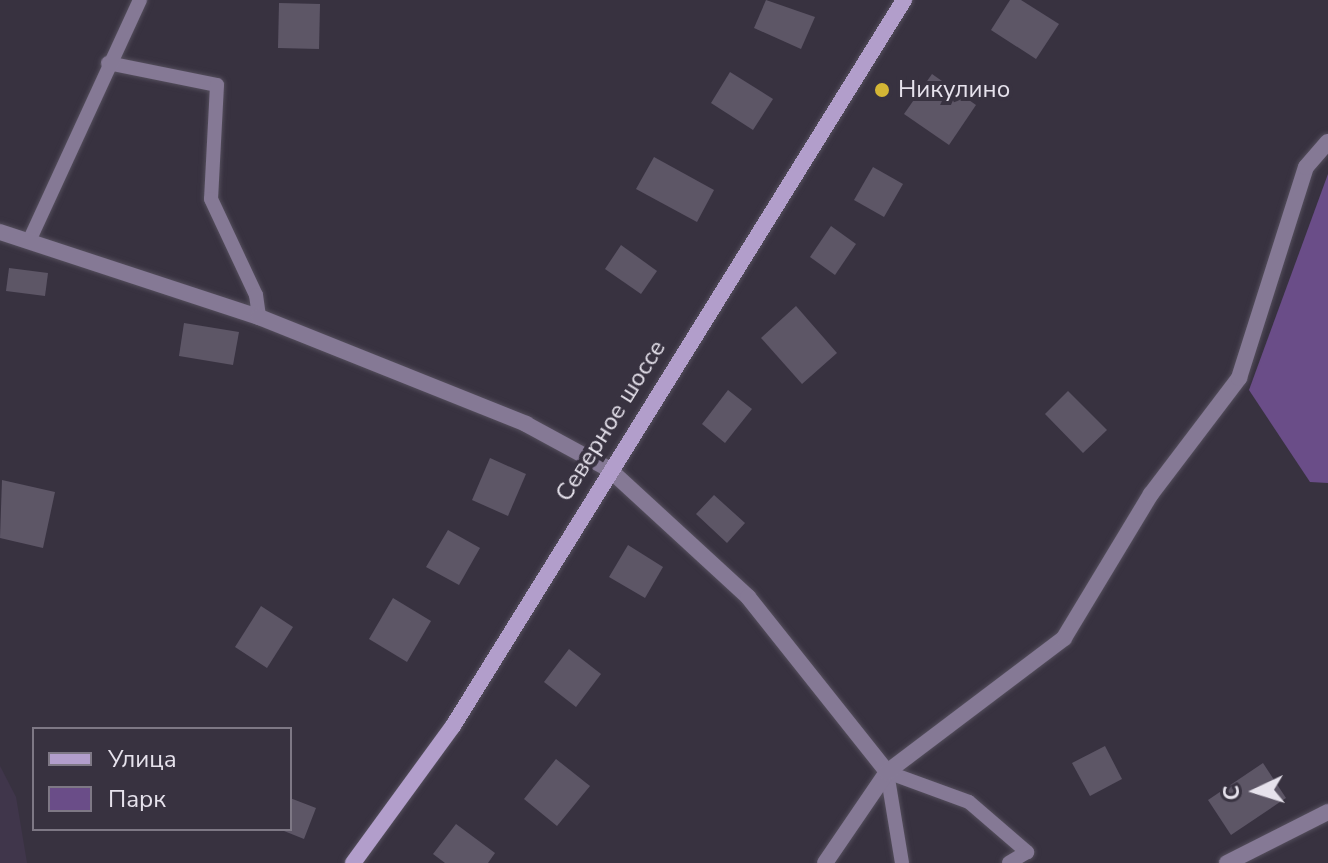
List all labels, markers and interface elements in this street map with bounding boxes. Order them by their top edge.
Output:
place label: Никулино [898,76,1010,104]
marker: Никулино [873,81,891,99]
street label: Северное шоссе [550,335,672,507]
legend [32,727,292,831]
text: Улица [108,743,177,775]
north arrow [1216,751,1296,831]
text: Парк [108,783,166,815]
text: С [1217,784,1248,801]

